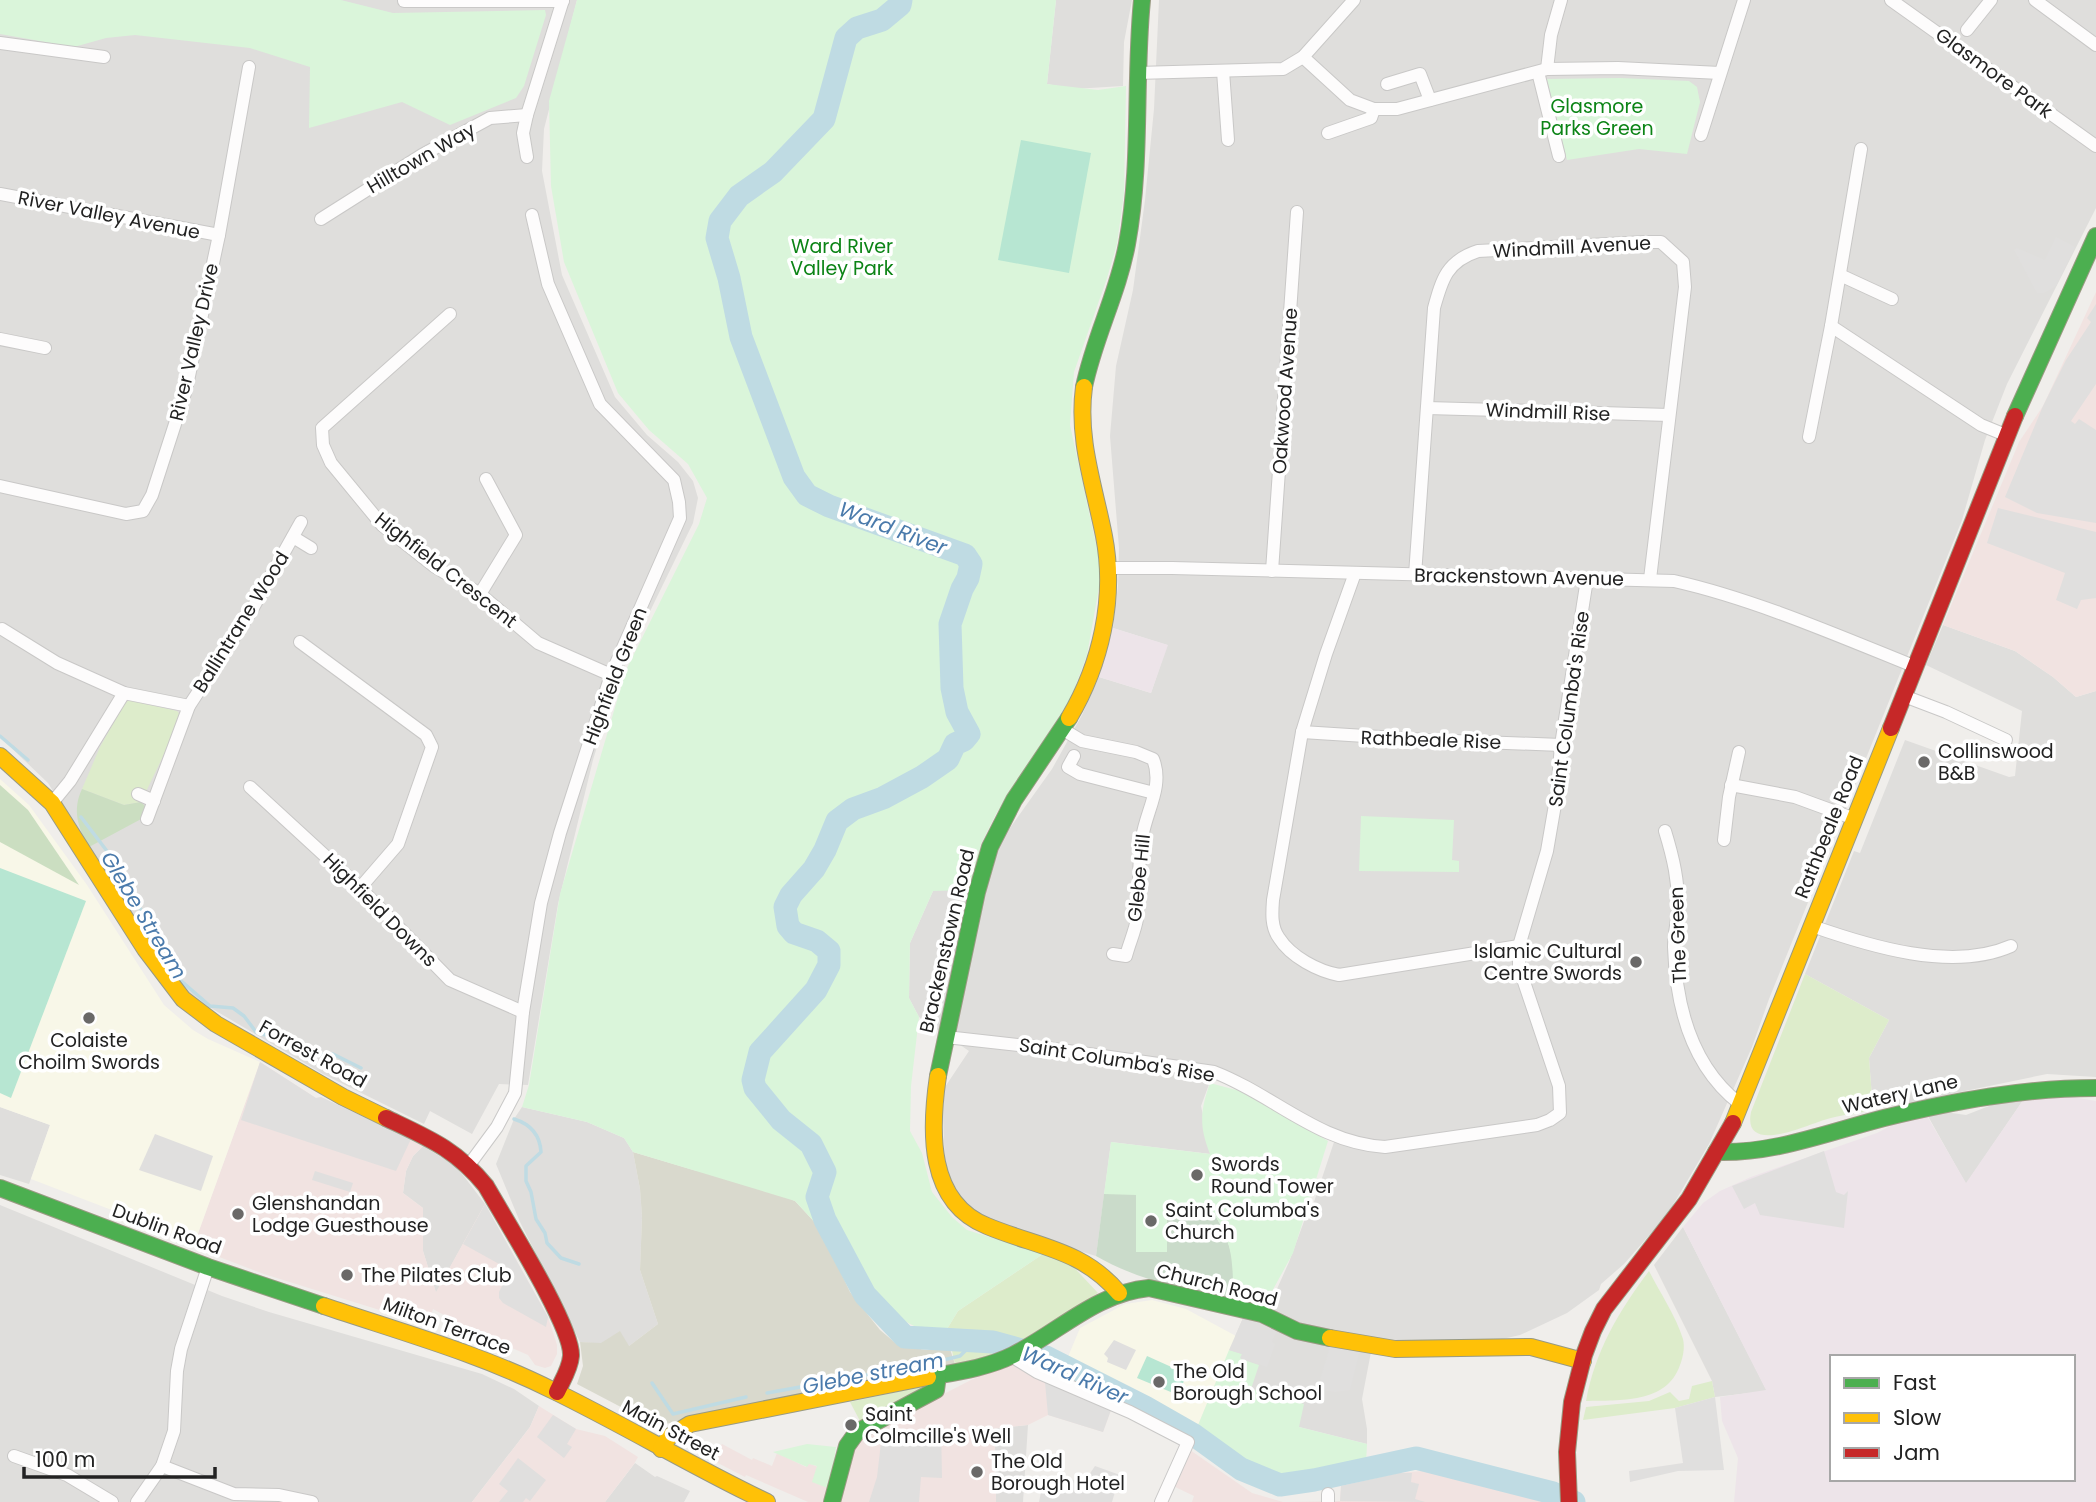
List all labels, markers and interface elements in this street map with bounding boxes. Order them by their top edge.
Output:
street label: Glasmore Park [1930,21,2058,125]
park label: Glasmore Parks Green [1540,93,1654,142]
street label: Hilltown Way [362,116,480,200]
street label: River Valley Avenue [16,184,202,246]
street label: Windmill Avenue [1492,229,1652,265]
park label: Ward River Valley Park [790,233,894,282]
street label: River Valley Drive [163,261,225,423]
street label: Oakwood Avenue [1266,307,1304,475]
street label: Windmill Rise [1485,396,1611,428]
water label: Ward River [835,494,952,562]
street label: Highfield Crescent [369,506,523,634]
street label: Ballintrane Wood [187,546,295,698]
street label: Brackenstown Avenue [1414,562,1624,592]
street label: Highfield Green [576,603,654,749]
street label: Saint Columba's Rise [1542,609,1596,809]
street label: Rathbeale Rise [1360,724,1502,756]
place label: Collinswood B&B [1938,738,2054,787]
street label: Rathbeale Road [1788,752,1870,902]
marker: Collinswood B&B [1916,754,1932,770]
street label: Glebe Hill [1121,833,1157,923]
water label: Glebe Stream [94,846,194,984]
street label: Brackenstown Road [913,846,981,1036]
street label: Highfield Downs [317,847,443,973]
street label: The Green [1663,886,1693,984]
place label: Islamic Cultural Centre Swords [1474,938,1622,987]
marker: Islamic Cultural Centre Swords [1628,954,1644,970]
marker: Colaiste Choilm Swords [81,1010,97,1026]
street label: Forrest Road [254,1013,372,1095]
place label: Colaiste Choilm Swords [18,1027,160,1076]
street label: Saint Columba's Rise [1017,1031,1217,1089]
street label: Watery Lane [1840,1068,1960,1120]
place label: Swords Round Tower [1211,1151,1334,1200]
marker: Swords Round Tower [1189,1167,1205,1183]
place label: Glenshandan Lodge Guesthouse [252,1190,429,1239]
street label: Dublin Road [109,1197,225,1261]
place label: Saint Columba's Church [1165,1197,1320,1246]
marker: Glenshandan Lodge Guesthouse [230,1206,246,1222]
marker: Saint Columba's Church [1143,1213,1159,1229]
street label: Church Road [1153,1257,1281,1313]
place label: The Pilates Club [361,1262,512,1289]
marker: The Pilates Club [339,1267,355,1283]
street label: Milton Terrace [379,1290,515,1362]
water label: Ward River [1017,1339,1134,1412]
water label: Glebe stream [800,1345,946,1401]
legend [1830,1355,2075,1481]
place label: The Old Borough School [1173,1358,1322,1407]
text: Fast [1893,1368,1936,1397]
marker: The Old Borough School [1151,1374,1167,1390]
street label: Main Street [618,1393,725,1467]
place label: Saint Colmcille's Well [865,1401,1011,1450]
text: Slow [1893,1403,1941,1432]
marker: Saint Colmcille's Well [843,1417,859,1433]
scale bar [24,1436,215,1480]
text: Jam [1893,1438,1940,1467]
text: 100 m [35,1445,95,1474]
place label: The Old Borough Hotel [991,1448,1125,1497]
marker: The Old Borough Hotel [969,1464,985,1480]

